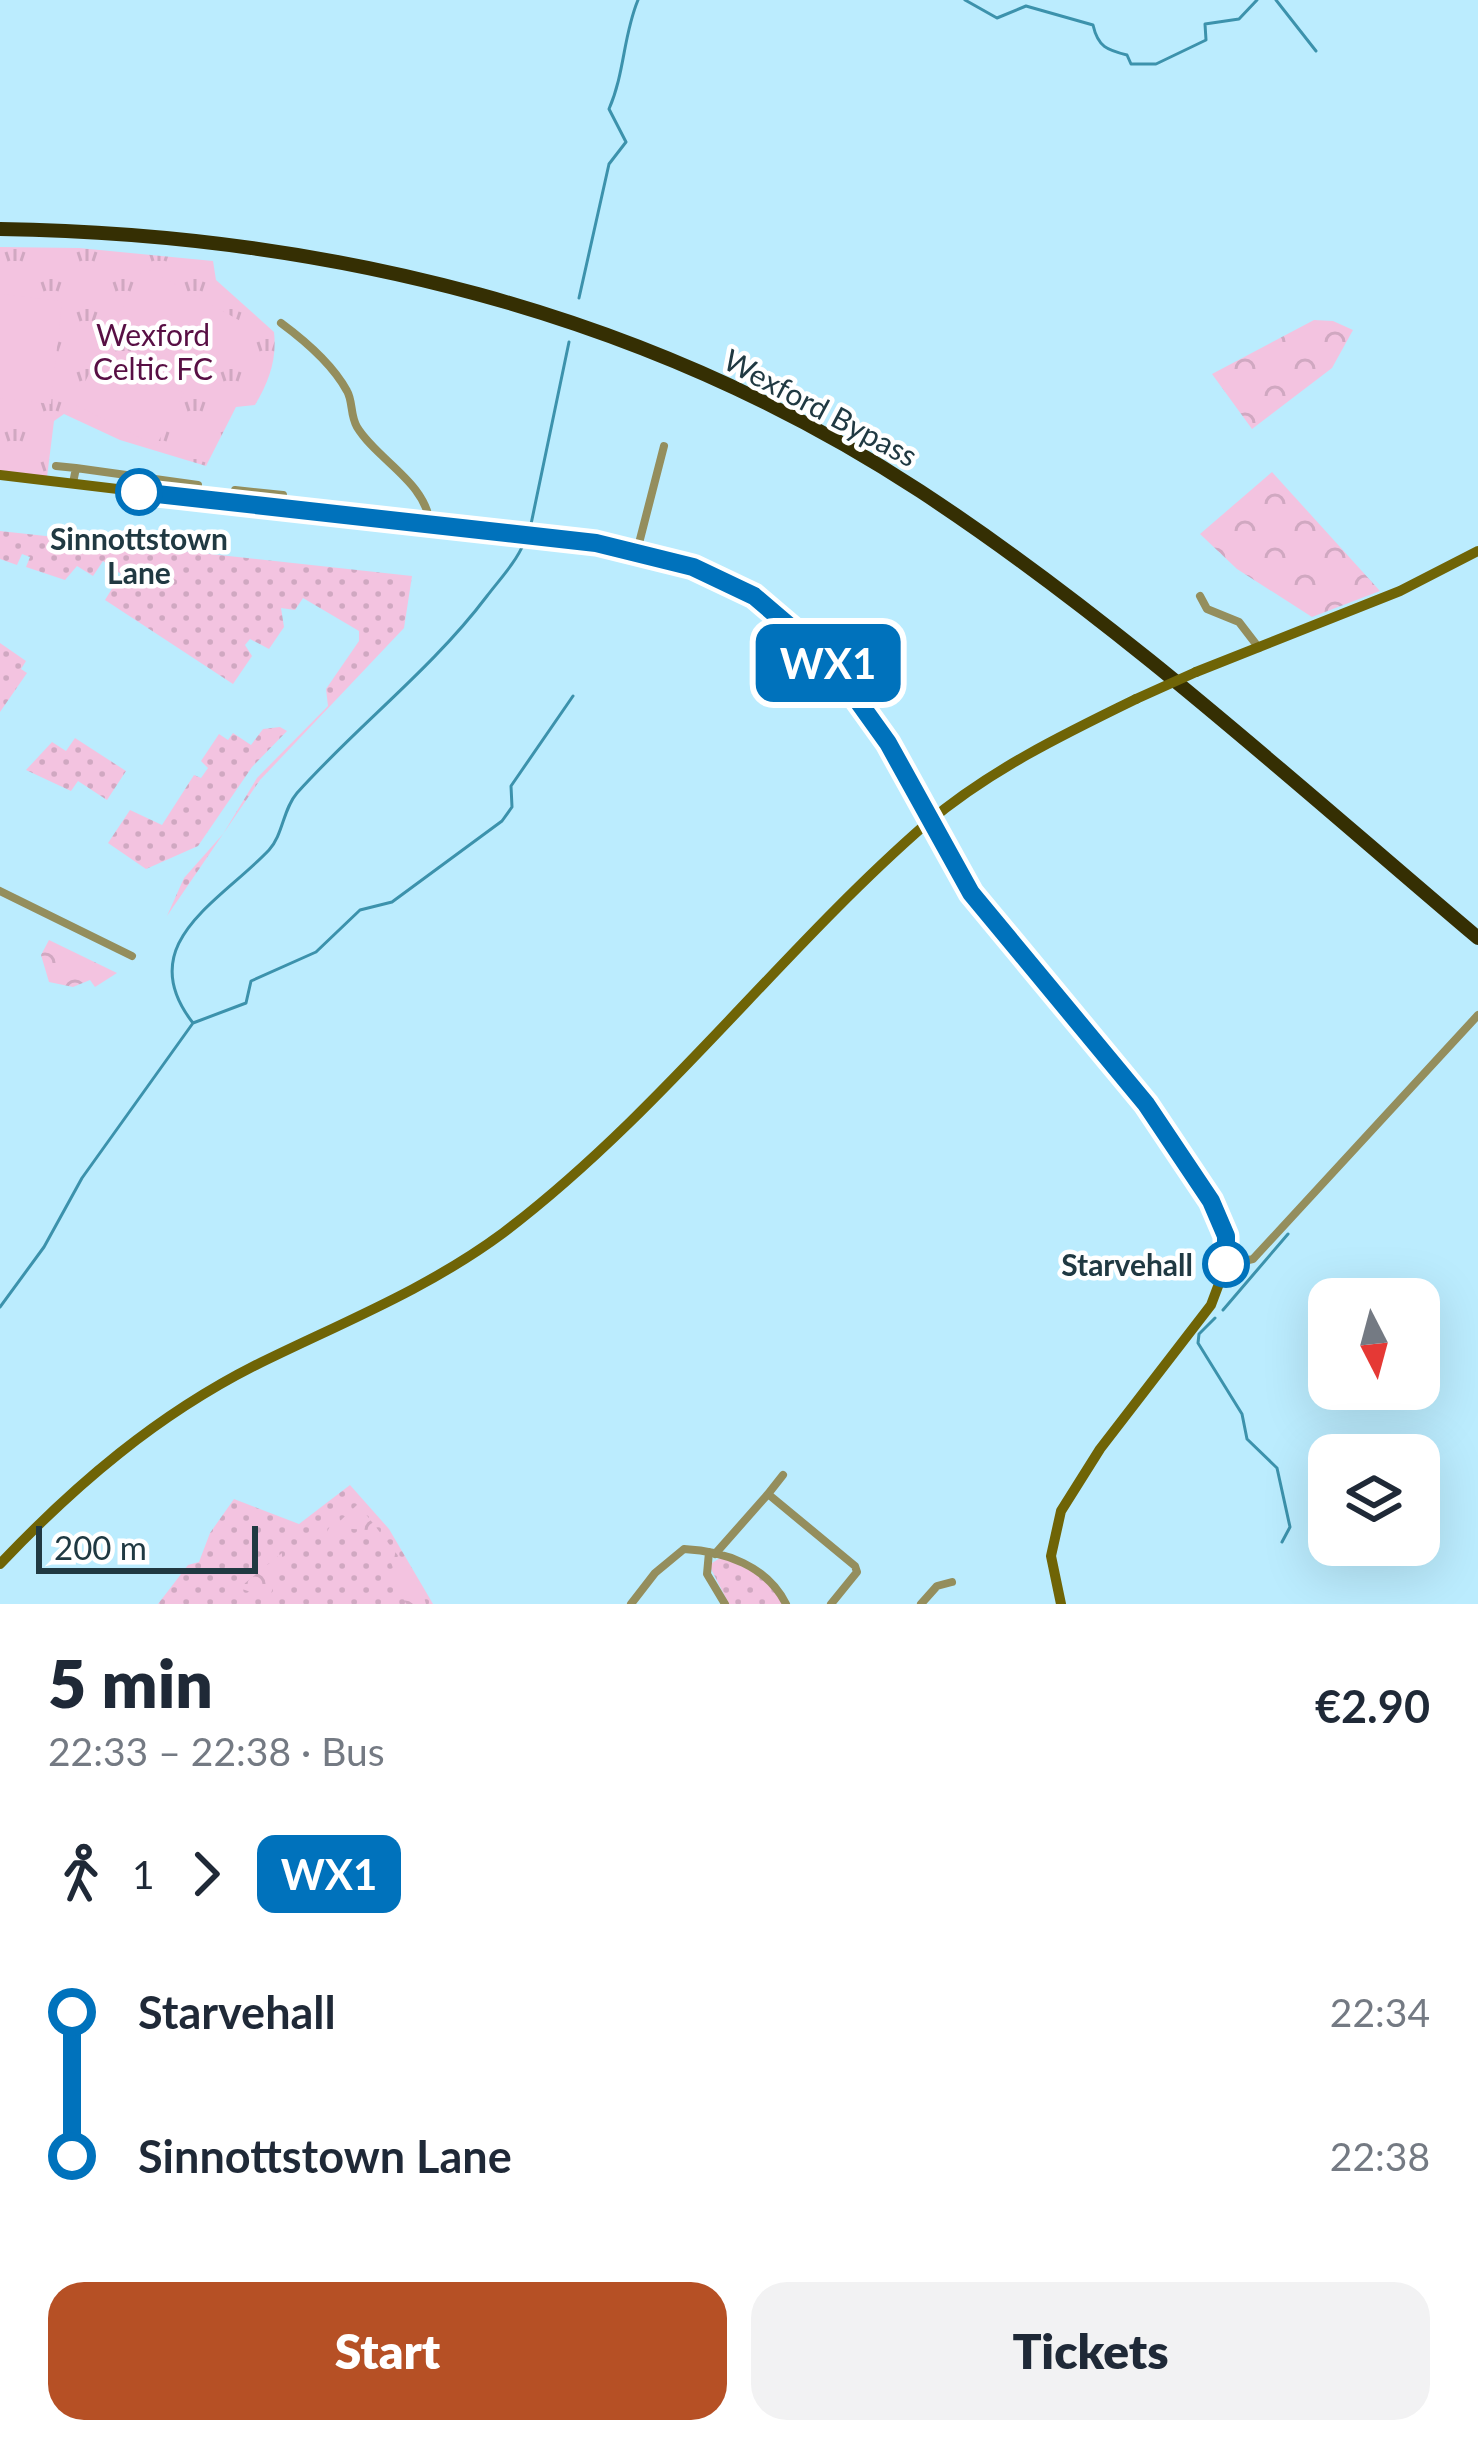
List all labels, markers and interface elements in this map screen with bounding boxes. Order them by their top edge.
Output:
park label: Wexford Celtic FC [93,316,213,386]
street label: Wexford Bypass [718,341,924,473]
marker: Sinnottstown Lane [117,470,161,514]
place label: Sinnottstown Lane [50,520,228,590]
line badge: WX1 [759,624,897,702]
text: WX1 [780,638,876,688]
marker: Starvehall [1204,1242,1248,1286]
place label: Starvehall [1061,1246,1193,1282]
north arrow [1308,1278,1440,1410]
map controls [1308,1278,1440,1566]
button: layers [1308,1434,1440,1566]
scale bar [36,1520,258,1573]
text: 200 m [54,1527,147,1567]
text: 5 min [48,1643,213,1722]
text: €2.90 [1315,1679,1430,1733]
text: 22:33 – 22:38 · Bus [48,1728,385,1774]
icon: walk [48,1841,114,1907]
icon: forward [173,1841,239,1907]
text: WX1 [281,1849,377,1899]
text: 1 [132,1851,155,1897]
text: Starvehall [138,1985,336,2039]
text: 22:34 [1330,1989,1430,2035]
text: Sinnottstown Lane [138,2129,512,2183]
text: 22:38 [1330,2133,1430,2179]
button: Start [48,2282,727,2420]
button: Tickets [751,2282,1430,2420]

